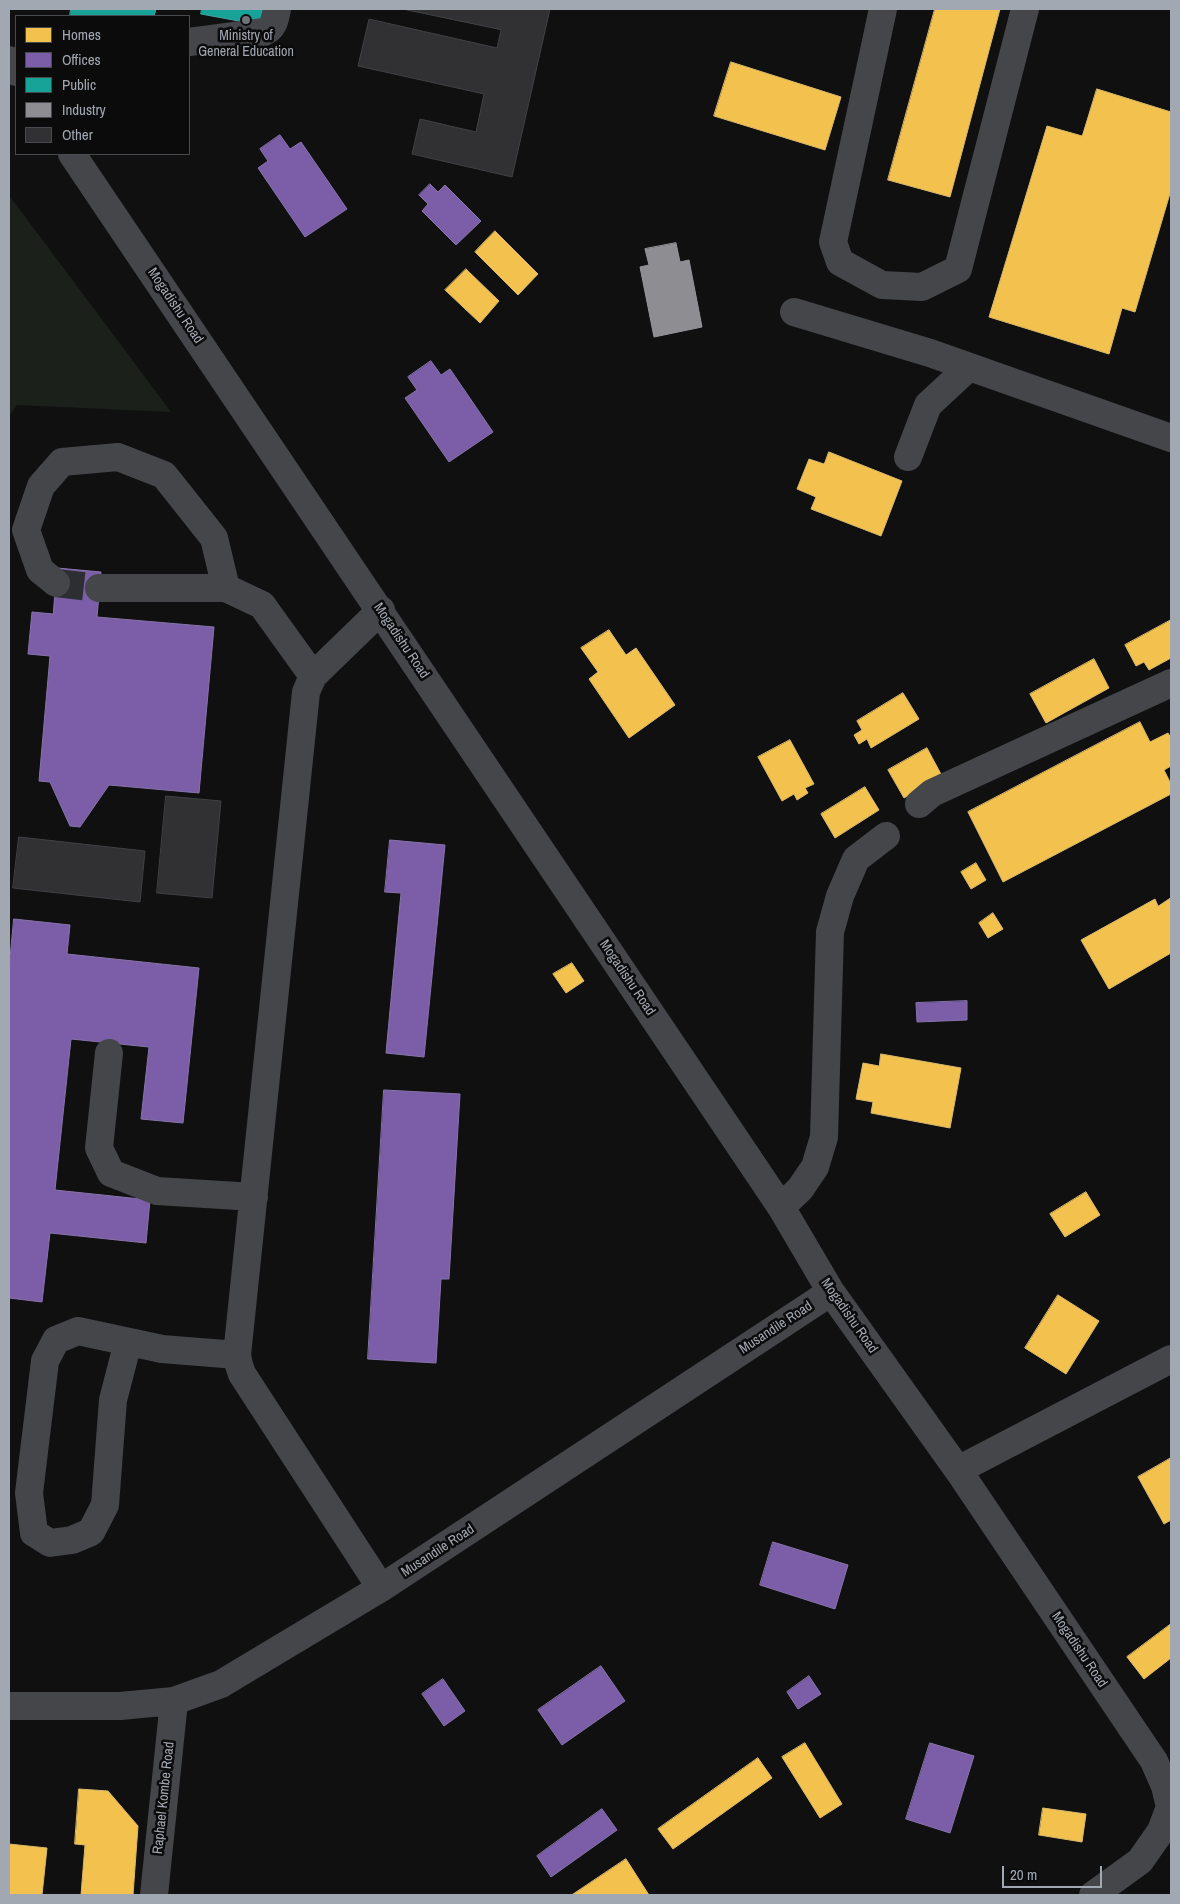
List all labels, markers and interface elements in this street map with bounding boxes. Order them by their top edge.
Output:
marker: Ministry of General Education [240,14,252,26]
legend [15,15,190,155]
text: Homes [62,24,101,45]
place label: Ministry of General Education [198,28,294,60]
text: Offices [62,49,101,70]
text: Public [62,74,96,95]
text: Industry [62,99,106,120]
text: Other [62,124,93,145]
street label: Mogadishu Road [144,265,206,347]
street label: Mogadishu Road [370,600,432,682]
street label: Mogadishu Road [596,937,658,1019]
street label: Mogadishu Road [817,1275,881,1357]
street label: Musandile Road [736,1298,816,1358]
street label: Musandile Road [398,1521,478,1581]
street label: Mogadishu Road [1048,1609,1110,1691]
street label: Raphael Kombe Road [150,1741,178,1855]
scale bar [1005,1856,1105,1888]
text: 20 m [1010,1864,1037,1885]

